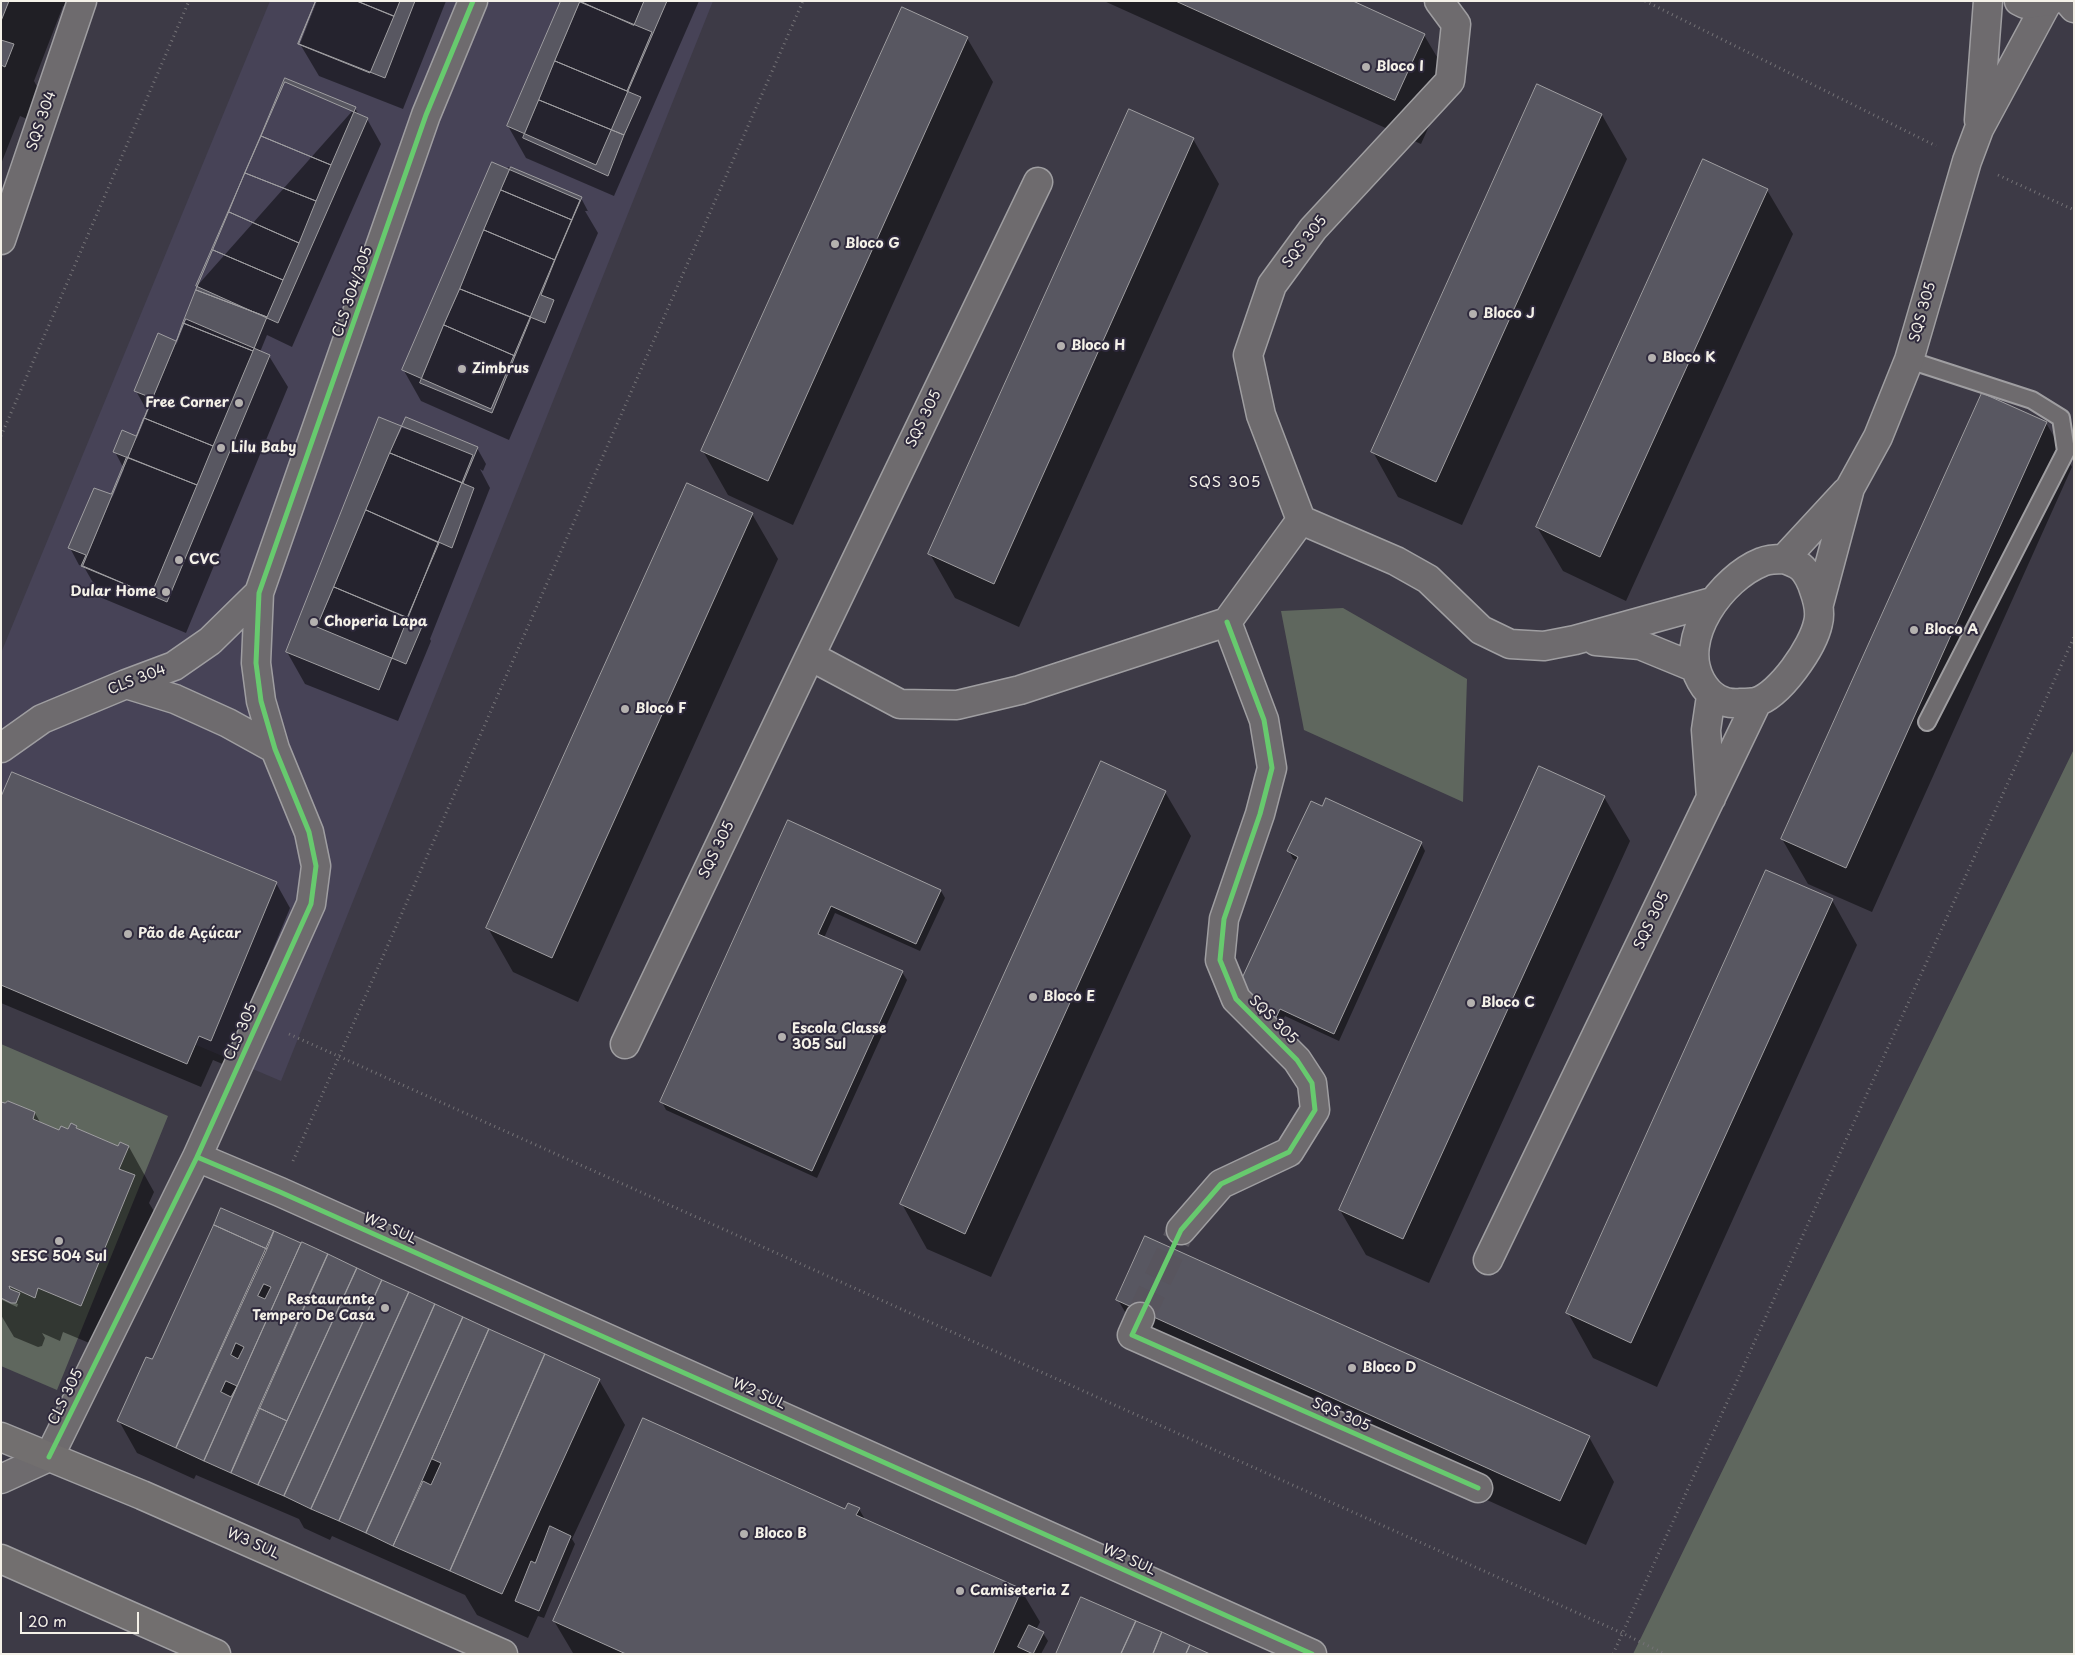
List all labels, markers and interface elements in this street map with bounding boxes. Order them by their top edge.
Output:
place label: Bloco I [1376,59,1424,75]
marker: Bloco I [1360,61,1372,73]
street label: SQS 304 [24,89,60,153]
street label: SQS 305 [1279,213,1331,271]
place label: Bloco G [845,236,900,252]
marker: Bloco G [829,238,841,250]
street label: CLS 304/305 [330,244,376,340]
street label: SQS 305 [1906,280,1940,344]
place label: Bloco J [1483,306,1535,322]
marker: Bloco J [1467,308,1479,320]
place label: Bloco H [1071,338,1125,354]
marker: Bloco H [1055,340,1067,352]
place label: Bloco K [1662,350,1715,366]
marker: Bloco K [1646,352,1658,364]
place label: Zimbrus [472,361,529,377]
marker: Zimbrus [456,363,468,375]
street label: SQS 305 [903,388,945,450]
place label: Free Corner [145,395,229,411]
marker: Free Corner [233,397,245,409]
place label: Lilu Baby [231,440,297,456]
marker: Lilu Baby [215,442,227,454]
district label: SQS 305 [1188,474,1262,492]
place label: CVC [189,552,220,568]
marker: CVC [173,554,185,566]
place label: Dular Home [70,584,156,600]
marker: Dular Home [160,586,172,598]
place label: Choperia Lapa [324,614,428,630]
marker: Choperia Lapa [308,616,320,628]
place label: Bloco A [1924,622,1978,638]
marker: Bloco A [1908,624,1920,636]
street label: CLS 304 [106,661,168,699]
place label: Bloco F [635,701,686,717]
marker: Bloco F [619,703,631,715]
street label: SQS 305 [696,819,738,881]
street label: SQS 305 [1631,890,1673,952]
place label: Pão de Açúcar [138,926,241,942]
marker: Pão de Açúcar [122,928,134,940]
place label: Bloco E [1043,989,1095,1005]
marker: Bloco E [1027,991,1039,1003]
street label: SQS 305 [1245,992,1301,1048]
place label: Bloco C [1481,995,1535,1011]
marker: Bloco C [1465,997,1477,1009]
street label: CLS 305 [221,1001,261,1063]
place label: Escola Classe 305 Sul [792,1021,886,1054]
marker: Escola Classe 305 Sul [776,1031,788,1043]
street label: W2 SUL [361,1210,419,1248]
marker: SESC 504 Sul [53,1235,65,1247]
place label: SESC 504 Sul [11,1249,107,1265]
place label: Restaurante Tempero De Casa [252,1292,375,1324]
marker: Restaurante Tempero De Casa [379,1302,391,1314]
place label: Bloco D [1362,1360,1416,1376]
marker: Bloco D [1346,1362,1358,1374]
street label: CLS 305 [45,1366,87,1428]
street label: W2 SUL [730,1375,788,1413]
street label: SQS 305 [1309,1395,1373,1435]
street label: W3 SUL [224,1525,282,1563]
place label: Bloco B [754,1526,807,1542]
marker: Bloco B [738,1528,750,1540]
street label: W2 SUL [1100,1541,1158,1579]
place label: Camiseteria Z [970,1583,1070,1599]
marker: Camiseteria Z [954,1585,966,1597]
scale bar [22,1602,141,1634]
text: 20 m [28,1609,67,1632]

